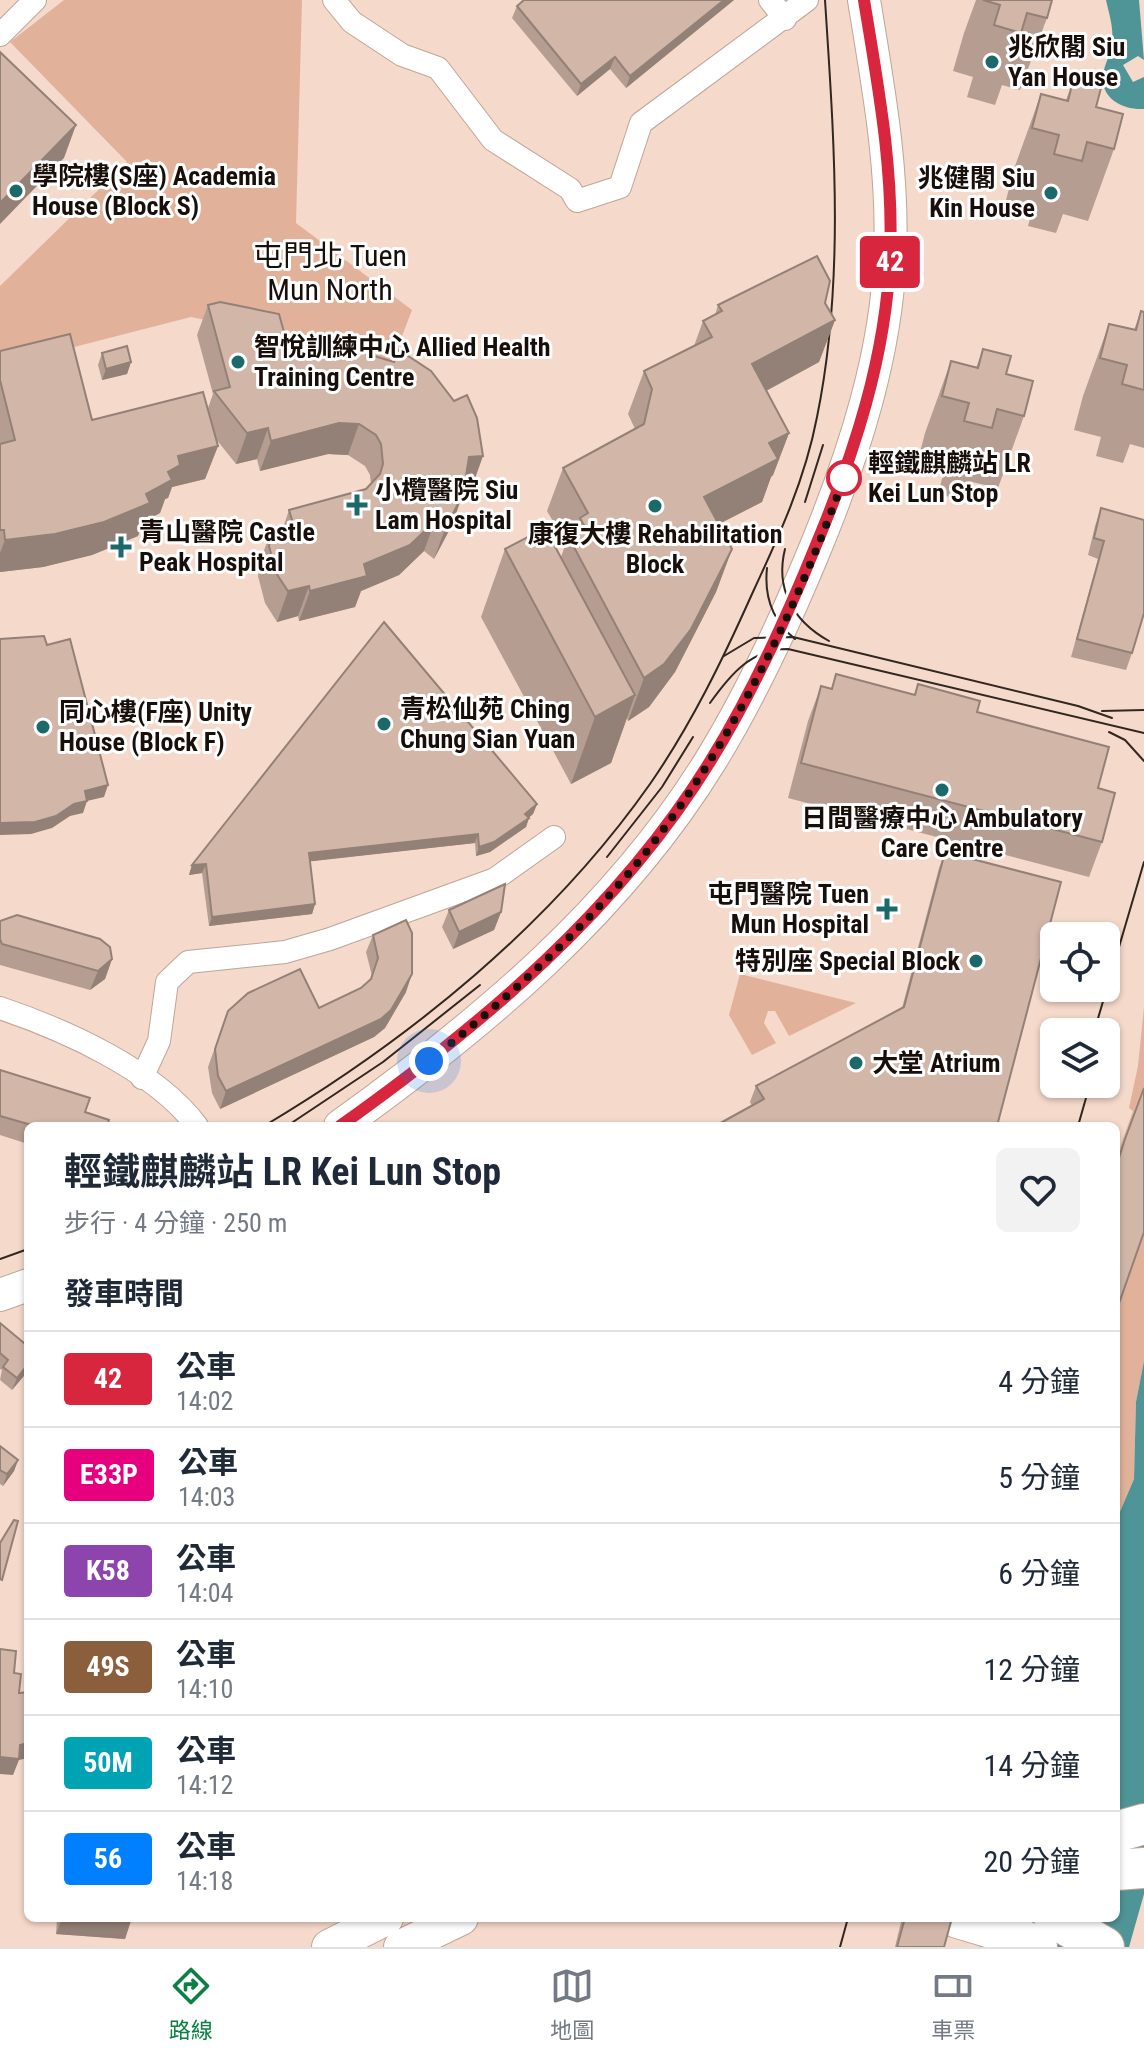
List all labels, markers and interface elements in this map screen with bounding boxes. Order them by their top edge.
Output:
place label: 兆欣閣 Siu Yan House [1008,32,1125,92]
marker: 兆欣閣 Siu Yan House [983,53,1001,71]
place label: 學院樓(S座) Academia House (Block S) [32,161,276,221]
place label: 兆健閣 Siu Kin House [918,163,1035,223]
marker: 學院樓(S座) Academia House (Block S) [7,182,25,200]
marker: 兆健閣 Siu Kin House [1042,184,1060,202]
line badge: 42 [854,236,926,288]
district label: 屯門北 Tuen Mun North [253,238,407,307]
text: 42 [876,245,904,278]
place label: 智悅訓練中心 Allied Health Training Centre [254,332,550,392]
marker: 智悅訓練中心 Allied Health Training Centre [229,353,247,371]
place label: 輕鐵麒麟站 LR Kei Lun Stop [868,448,1031,508]
marker: 輕鐵麒麟站 LR Kei Lun Stop [827,461,861,495]
place label: 小欖醫院 Siu Lam Hospital [375,475,518,535]
marker: 小欖醫院 Siu Lam Hospital [346,494,368,516]
marker: 康復大樓 Rehabilitation Block [646,497,664,515]
place label: 青山醫院 Castle Peak Hospital [139,517,315,577]
place label: 康復大樓 Rehabilitation Block [528,519,782,579]
marker: 青山醫院 Castle Peak Hospital [110,536,132,558]
place label: 青松仙苑 Ching Chung Sian Yuan [400,694,575,754]
place label: 同心樓(F座) Unity House (Block F) [59,697,252,757]
marker: 青松仙苑 Ching Chung Sian Yuan [375,715,393,733]
marker: 同心樓(F座) Unity House (Block F) [34,718,52,736]
marker: 日間醫療中心 Ambulatory Care Centre [933,781,951,799]
place label: 日間醫療中心 Ambulatory Care Centre [801,803,1083,863]
place label: 屯門醫院 Tuen Mun Hospital [708,879,869,939]
marker: 屯門醫院 Tuen Mun Hospital [876,898,898,920]
map controls [1040,922,1120,1098]
button: locate [1040,922,1120,1002]
place label: 特別座 Special Block [735,946,961,976]
marker: 特別座 Special Block [967,952,985,970]
button: layers [1040,1018,1120,1098]
your location [409,1041,449,1081]
place label: 大堂 Atrium [872,1048,1001,1078]
marker: 大堂 Atrium [847,1054,865,1072]
button: heart [996,1148,1080,1232]
text: 輕鐵麒麟站 LR Kei Lun Stop [64,1150,501,1194]
text: 步行 · 4 分鐘 · 250 m [64,1208,287,1238]
text: 發車時間 [64,1276,184,1311]
text: 公車 [176,1349,236,1384]
text: 42 [94,1362,122,1395]
text: 4 分鐘 [998,1364,1080,1399]
text: 14:02 [176,1386,233,1416]
text: 公車 [178,1445,238,1480]
text: E33P [80,1458,138,1491]
text: 5 分鐘 [998,1460,1080,1495]
text: 14:03 [178,1482,235,1512]
text: 公車 [176,1541,236,1576]
text: K58 [86,1554,130,1587]
text: 6 分鐘 [998,1556,1080,1591]
text: 14:04 [176,1578,233,1608]
text: 公車 [176,1637,236,1672]
text: 49S [86,1650,130,1683]
text: 12 分鐘 [983,1652,1080,1687]
text: 14:10 [176,1674,233,1704]
text: 公車 [176,1733,236,1768]
text: 50M [83,1746,133,1779]
text: 14 分鐘 [983,1748,1080,1783]
text: 14:12 [176,1770,233,1800]
text: 公車 [176,1829,236,1864]
text: 56 [94,1842,122,1875]
text: 20 分鐘 [983,1844,1080,1879]
text: 14:18 [176,1866,233,1896]
tab: 路線 [169,1964,213,2044]
tab: 地圖 [550,1964,594,2044]
tab: 車票 [931,1964,975,2044]

